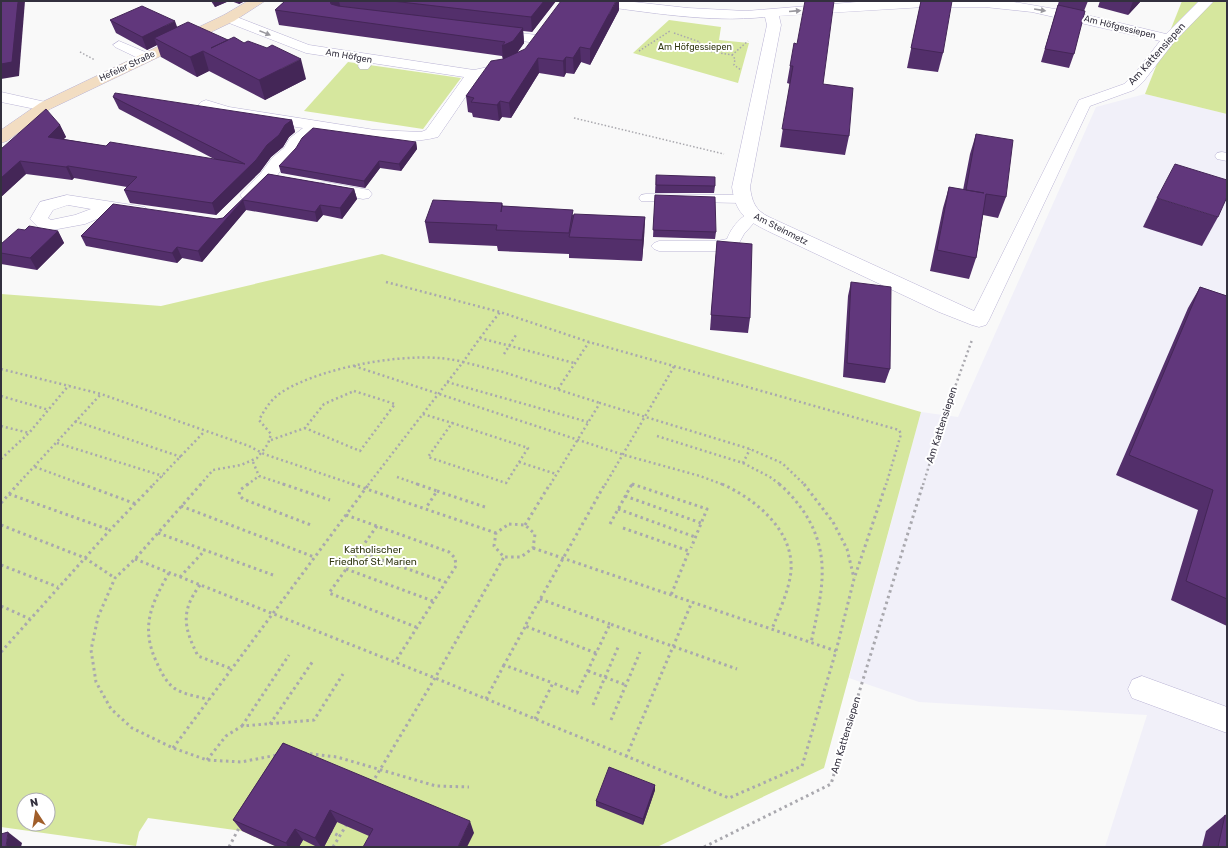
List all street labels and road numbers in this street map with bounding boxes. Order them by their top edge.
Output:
street label: Am Höfgessiepen [1083,13,1157,41]
street label: Am Kattensiepen [1126,20,1188,88]
street label: Am Höfgen [325,47,373,65]
street label: Hefeler Straße [98,49,156,83]
street label: Am Steinmetz [752,211,810,247]
street label: Am Kattensiepen [924,385,960,465]
street label: Am Kattensiepen [829,695,863,775]

